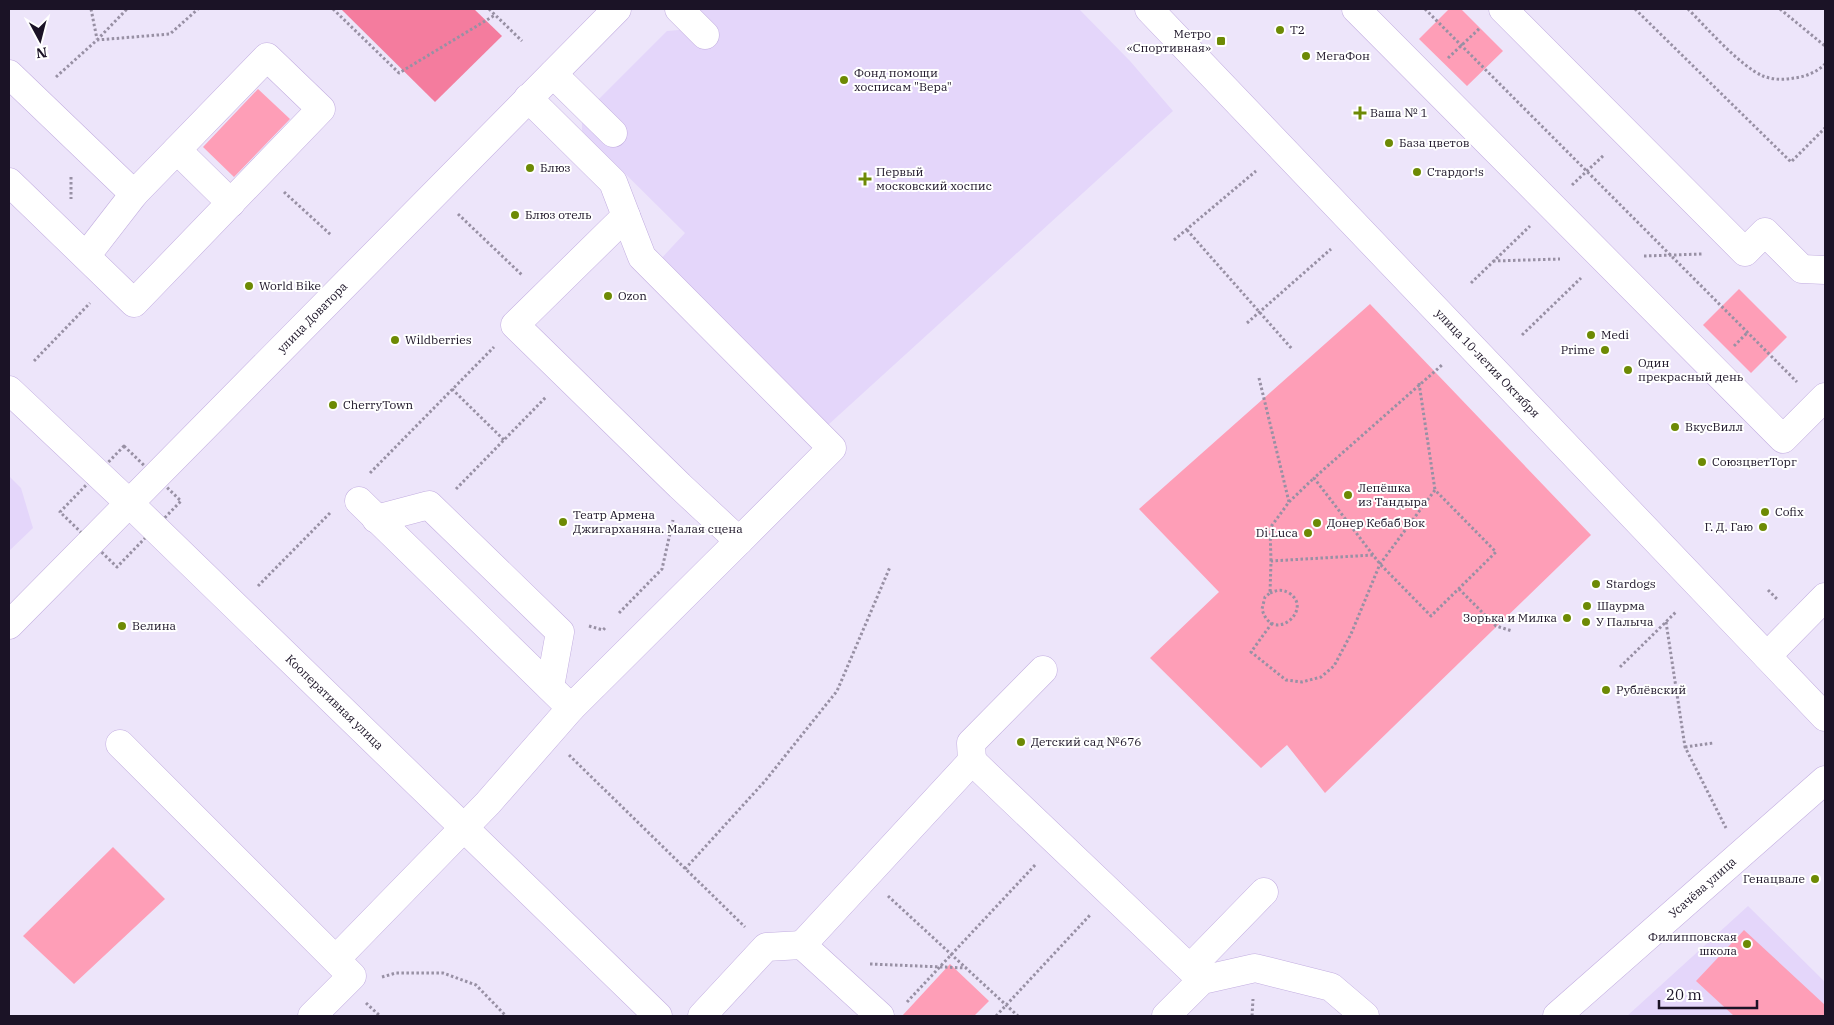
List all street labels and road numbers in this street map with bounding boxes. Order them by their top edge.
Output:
street label: улица Доватора [274,278,351,356]
street label: улица 10-летия Октября [1432,306,1543,421]
street label: Кооперативная улица [283,651,387,753]
street label: Усачёва улица [1666,853,1739,921]

